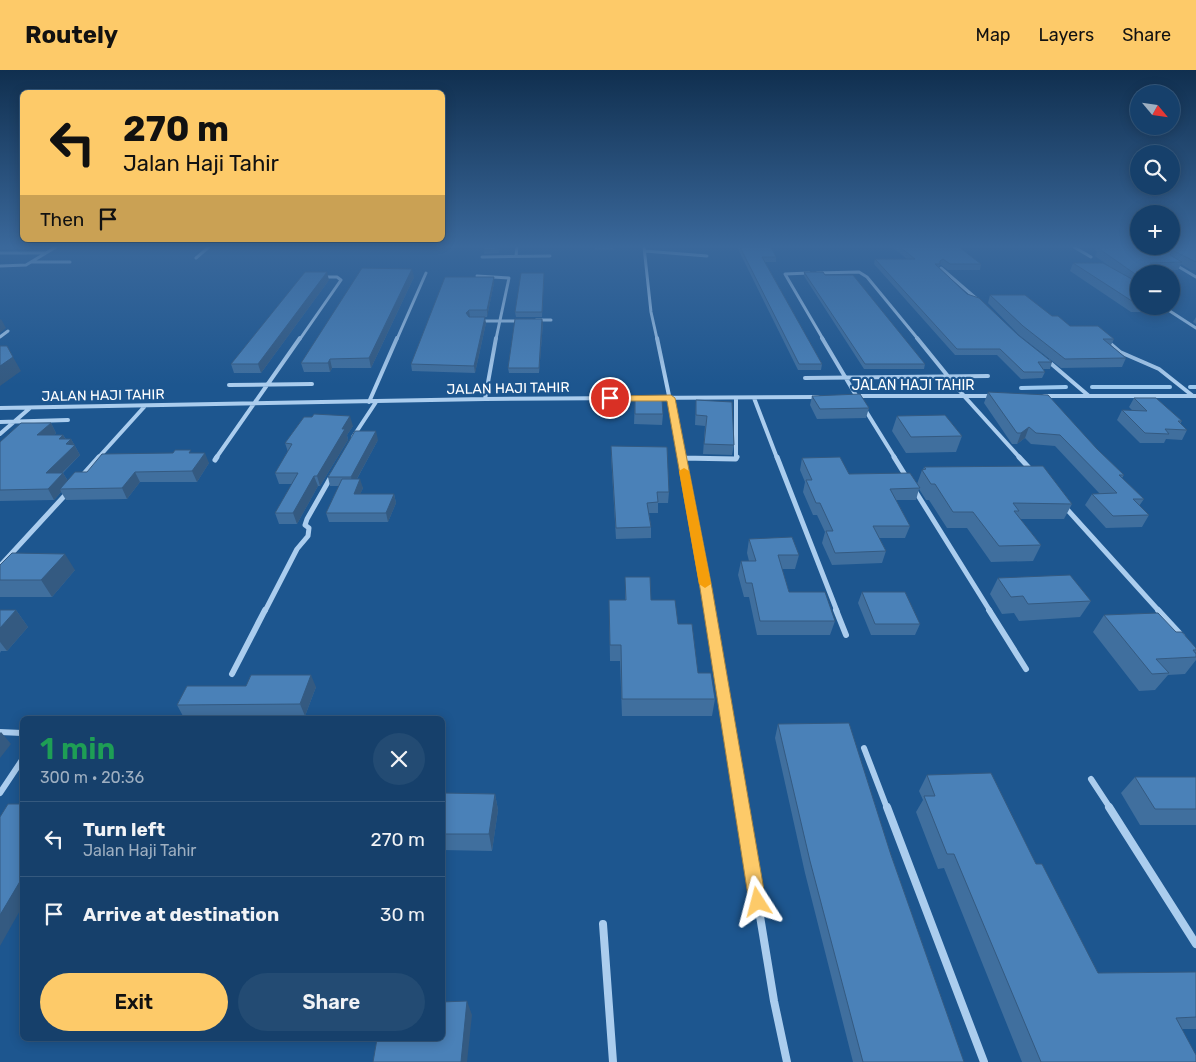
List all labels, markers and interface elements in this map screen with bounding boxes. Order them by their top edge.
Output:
text: Routely [25,21,118,49]
text: Map [976,24,1011,46]
text: Layers [1039,24,1094,46]
text: Share [1122,24,1171,46]
north arrow [1130,85,1180,135]
map controls [1130,85,1180,315]
text: 270 m [123,108,229,150]
icon: left [40,110,105,175]
button: search [1130,145,1180,195]
text: Jalan Haji Tahir [123,150,279,177]
icon: arrive [94,205,122,233]
button: + [1130,205,1180,255]
text: Then [40,208,84,231]
button: − [1130,265,1180,315]
pin [589,377,631,419]
street label: JALAN HAJI TAHIR [852,377,974,394]
street label: JALAN HAJI TAHIR [446,379,570,398]
icon: arrive [596,384,624,412]
street label: JALAN HAJI TAHIR [41,386,165,405]
text: 1 min [40,731,115,767]
button: close [373,733,425,785]
text: 300 m · 20:36 [40,768,144,787]
text: Turn left [83,818,165,841]
icon: left [40,825,68,853]
text: 270 m [370,828,425,851]
text: Jalan Haji Tahir [83,841,196,860]
position arrow [731,875,783,927]
icon: arrive [40,900,68,928]
text: Arrive at destination [83,903,279,926]
text: 30 m [380,903,425,926]
button: Exit [40,973,228,1031]
button: Share [238,973,425,1031]

